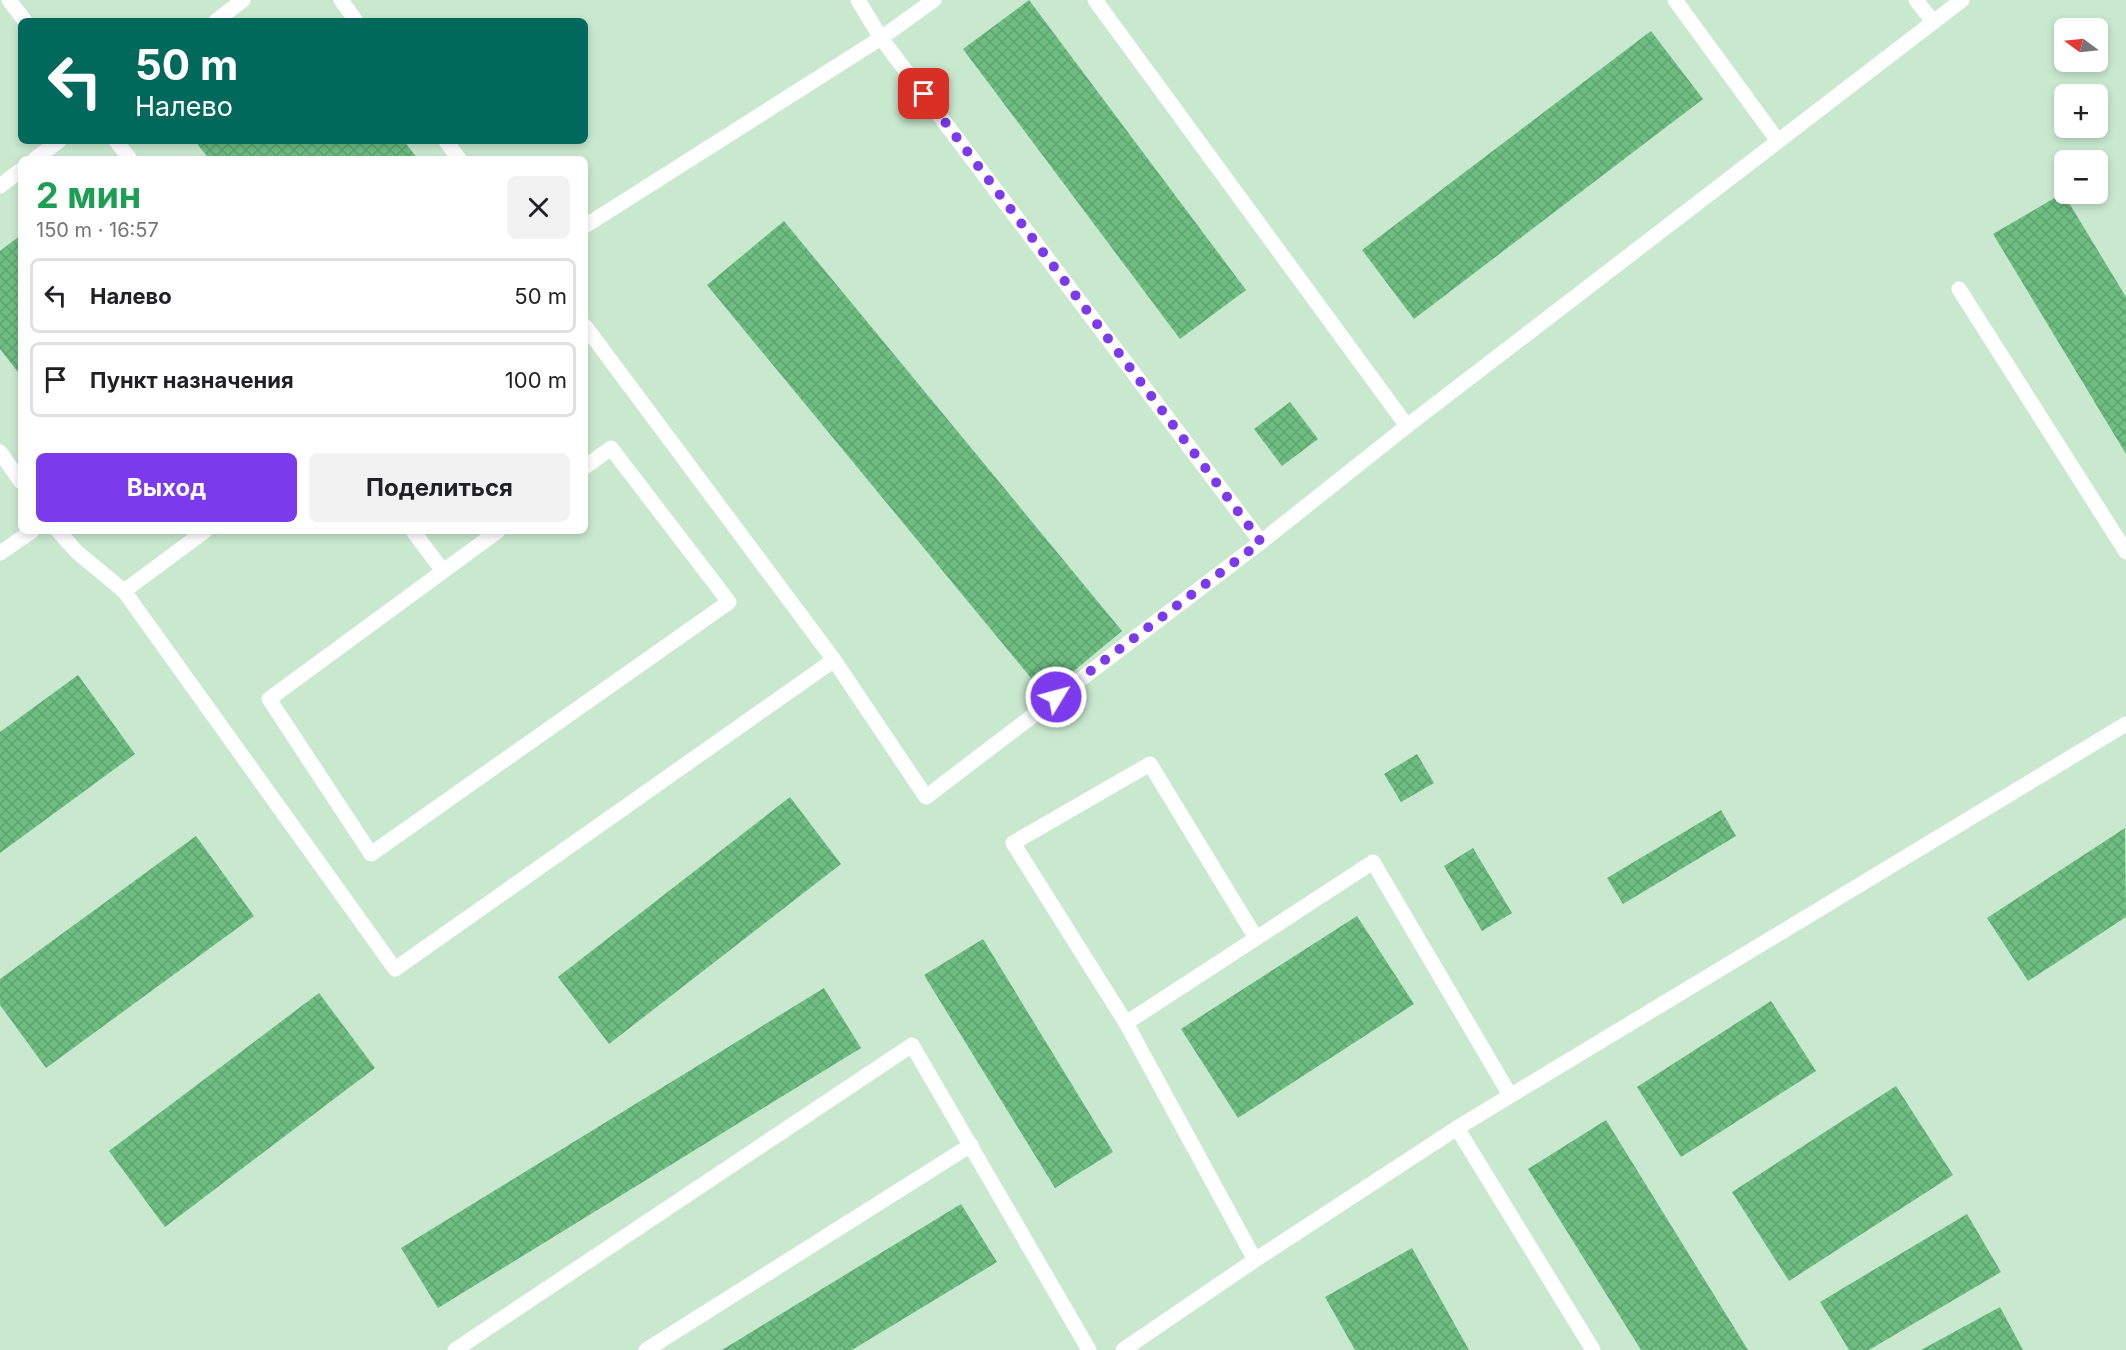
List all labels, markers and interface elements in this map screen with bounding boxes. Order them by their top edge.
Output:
north arrow [2054,18,2108,72]
map controls [2054,18,2108,204]
text: 50 m [135,39,238,90]
icon: left [36,42,114,120]
pin [898,68,949,119]
icon: arrive [907,77,940,110]
button: + [2054,84,2108,138]
text: Налево [135,90,233,123]
button: − [2054,150,2108,204]
text: 2 мин [36,173,141,217]
button: close [507,176,570,239]
text: 150 m · 16:57 [36,218,159,242]
icon: left [39,279,72,312]
text: Налево [90,283,172,309]
text: 50 m [514,283,567,309]
icon: arrive [39,363,72,396]
text: Пункт назначения [90,367,294,393]
text: 100 m [505,367,567,393]
button: Выход [36,453,297,522]
button: Поделиться [309,453,570,522]
position arrow [1024,665,1088,729]

